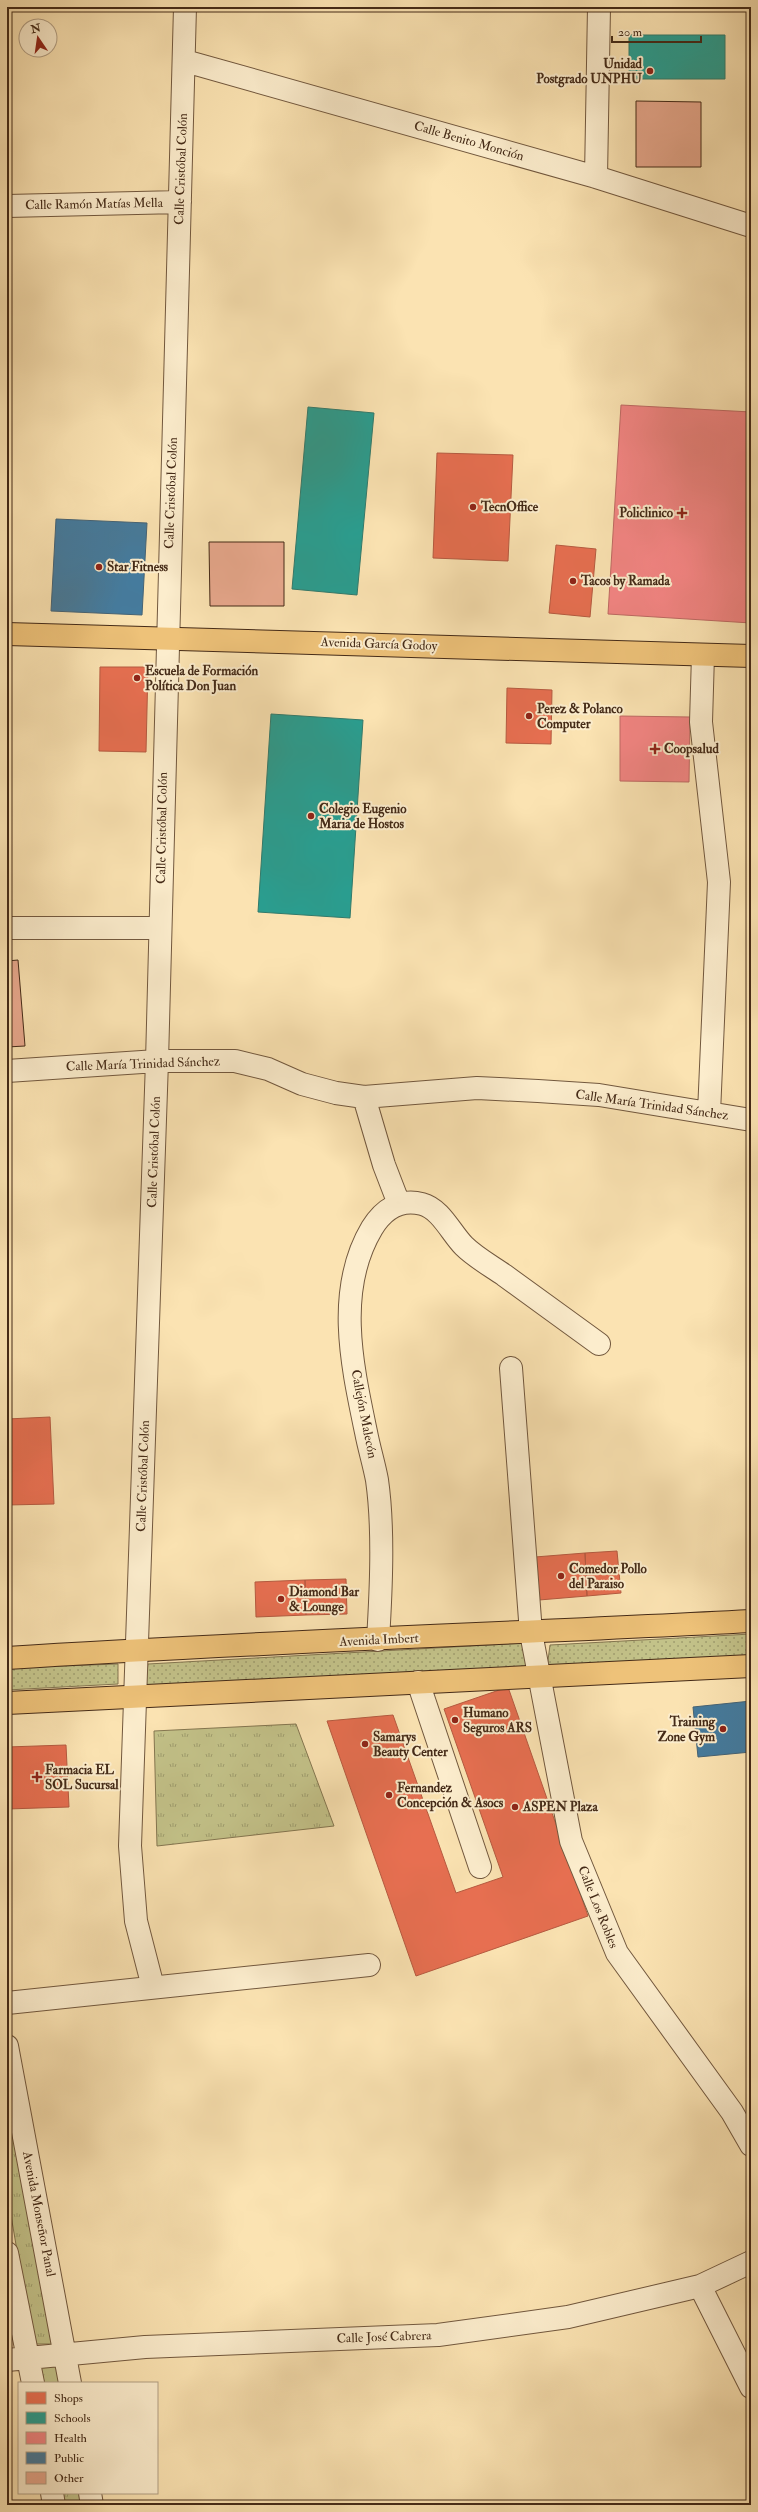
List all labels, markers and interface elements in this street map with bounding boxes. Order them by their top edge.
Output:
north arrow [18,18,58,58]
scale bar [612,18,701,44]
text: N [29,21,43,36]
text: 20 m [618,25,643,40]
place label: Unidad Postgrado UNPHU [536,56,643,88]
marker: Unidad Postgrado UNPHU [645,66,655,76]
street label: Calle Cristóbal Colón [171,113,191,225]
street label: Calle Benito Monción [412,118,526,164]
street label: Calle Ramón Matías Mella [25,195,164,213]
street label: Calle Cristóbal Colón [161,437,181,549]
place label: TecnOffice [480,499,539,515]
marker: TecnOffice [468,502,478,512]
place label: Policlinico [619,505,674,521]
marker: Policlinico [676,507,688,519]
place label: Star Fitness [107,559,169,575]
marker: Star Fitness [94,562,104,572]
place label: Tacos by Ramada [580,573,670,590]
marker: Tacos by Ramada [568,576,578,586]
street label: Avenida García Godoy [319,634,438,655]
place label: Escuela de Formación Política Don Juan [145,663,258,695]
marker: Escuela de Formación Política Don Juan [132,673,142,683]
place label: Perez & Polanco Computer [537,701,624,733]
marker: Perez & Polanco Computer [524,711,534,721]
place label: Coopsalud [664,741,719,758]
marker: Coopsalud [649,743,661,755]
street label: Calle Cristóbal Colón [153,772,171,884]
place label: Colegio Eugenio Maria de Hostos [318,801,407,832]
marker: Colegio Eugenio Maria de Hostos [306,811,316,821]
street label: Calle María Trinidad Sánchez [66,1053,221,1075]
street label: Calle María Trinidad Sánchez [574,1086,730,1124]
street label: Calle Cristóbal Colón [144,1096,164,1208]
street label: Callejón Malecón [348,1368,381,1460]
street label: Calle Cristóbal Colón [133,1420,153,1532]
place label: Comedor Pollo del Paraiso [569,1561,648,1592]
marker: Comedor Pollo del Paraiso [556,1571,566,1581]
place label: Diamond Bar & Lounge [289,1584,360,1616]
marker: Diamond Bar & Lounge [276,1594,286,1604]
street label: Avenida Imbert [338,1630,419,1650]
place label: Humano Seguros ARS [463,1705,532,1737]
place label: Training Zone Gym [657,1714,716,1746]
marker: Humano Seguros ARS [450,1715,460,1725]
marker: Training Zone Gym [718,1724,728,1734]
place label: Samarys Beauty Center [373,1729,449,1761]
marker: Samarys Beauty Center [360,1739,370,1749]
place label: Farmacia EL SOL Sucursal [45,1762,119,1793]
marker: Farmacia EL SOL Sucursal [32,1772,42,1782]
place label: Fernandez Concepción & Asocs [397,1780,504,1812]
marker: Fernandez Concepción & Asocs [384,1790,394,1800]
place label: ASPEN Plaza [522,1799,598,1815]
marker: ASPEN Plaza [510,1802,520,1812]
street label: Calle Los Robles [574,1863,622,1951]
street label: Avenida Monseñor Panal [19,2149,59,2279]
street label: Calle José Cabrera [336,2327,432,2347]
legend [18,2382,158,2494]
text: Shops [54,2391,83,2406]
text: Schools [54,2411,91,2426]
text: Health [54,2431,88,2446]
text: Public [54,2451,84,2466]
text: Other [54,2471,84,2486]

